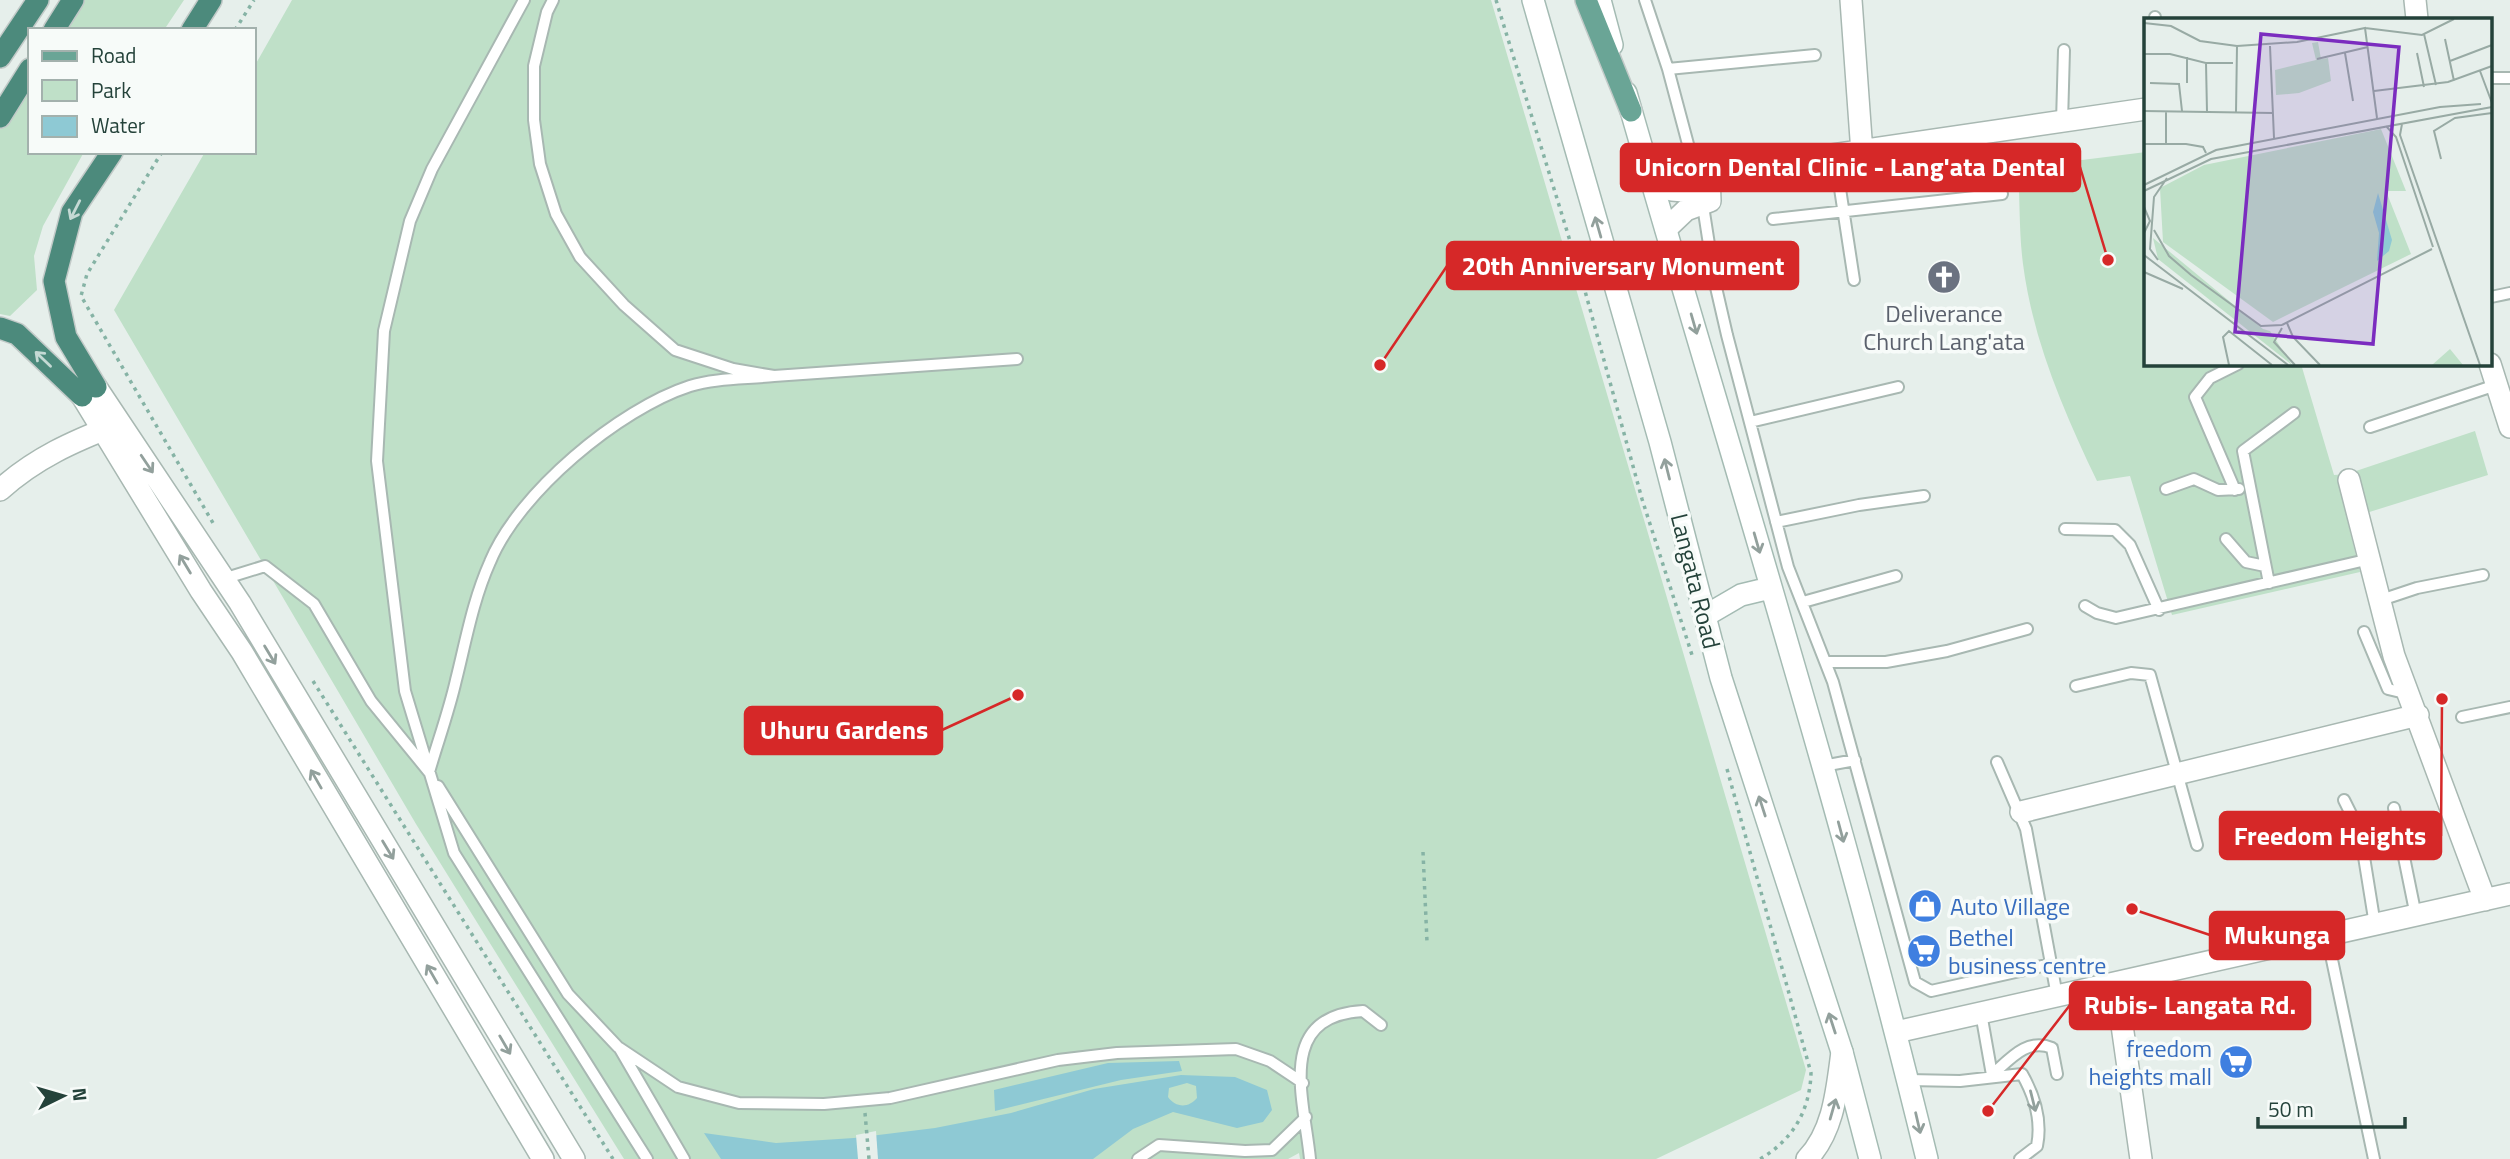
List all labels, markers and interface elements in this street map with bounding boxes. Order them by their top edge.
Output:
inset map [2144,18,2492,366]
legend [28,28,256,154]
text: Road [91,39,136,71]
text: Park [91,74,131,106]
text: Water [91,109,145,141]
callout: Unicorn Dental Clinic - Lang'ata Dental [1621,144,2080,191]
text: Unicorn Dental Clinic - Lang'ata Dental [1634,147,2066,186]
one-way arrow [68,199,82,219]
one-way arrow [1591,216,1604,239]
callout: 20th Anniversary Monument [1447,242,1798,289]
text: 20th Anniversary Monument [1461,246,1785,285]
church icon: Deliverance Church Lang'ata [1925,258,1963,296]
place label: Deliverance Church Lang'ata [1863,295,2025,359]
one-way arrow [1688,313,1701,335]
one-way arrow [35,350,52,367]
one-way arrow [140,454,154,473]
one-way arrow [1660,458,1673,481]
street label: Langata Road [1662,509,1730,653]
one-way arrow [1752,532,1765,554]
one-way arrow [177,554,191,574]
one-way arrow [264,645,278,665]
callout: Uhuru Gardens [745,707,942,754]
text: Uhuru Gardens [760,710,928,749]
one-way arrow [309,769,323,789]
one-way arrow [1755,795,1768,817]
callout: Freedom Heights [2220,812,2441,859]
text: Freedom Heights [2234,816,2426,855]
one-way arrow [1835,820,1848,843]
one-way arrow [381,839,395,859]
shop icon: Auto Village [1906,887,1944,925]
place label: Auto Village [1950,888,2070,924]
callout: Mukunga [2210,912,2344,959]
text: Mukunga [2224,915,2330,954]
place label: Bethel business centre [1948,919,2106,983]
supermarket icon: Bethel business centre [1905,932,1943,970]
one-way arrow [425,965,439,985]
callout: Rubis- Langata Rd. [2070,982,2310,1029]
text: Rubis- Langata Rd. [2084,985,2296,1024]
one-way arrow [1825,1012,1837,1034]
place label: freedom heights mall [2089,1030,2212,1094]
one-way arrow [498,1034,512,1054]
supermarket icon: freedom heights mall [2217,1043,2255,1081]
north arrow [28,1061,98,1131]
scale bar [2258,1086,2405,1130]
text: N [65,1087,95,1102]
one-way arrow [2027,1089,2041,1112]
text: 50 m [2268,1093,2314,1125]
one-way arrow [1827,1098,1840,1120]
one-way arrow [1912,1111,1925,1134]

